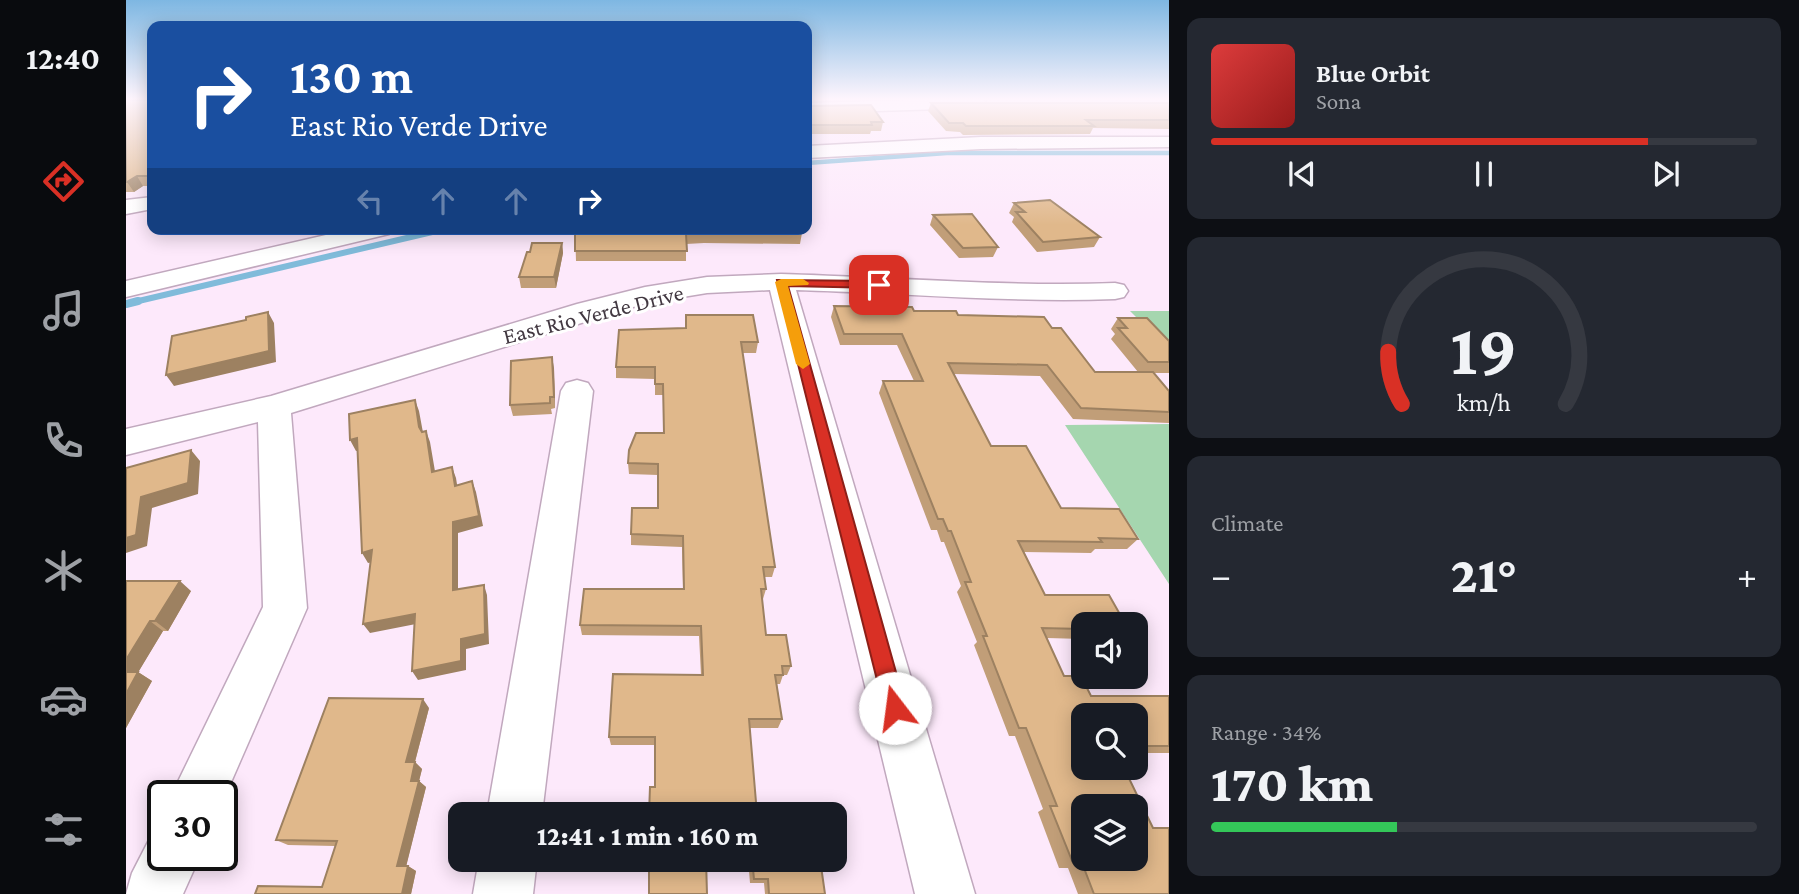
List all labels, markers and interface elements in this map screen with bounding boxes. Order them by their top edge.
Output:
text: 12:40 [26,40,100,76]
icon: right [175,49,266,140]
text: 130 m [290,49,413,104]
text: Blue Orbit [1316,59,1430,88]
text: Sona [1316,88,1361,114]
text: East Rio Verde Drive [290,107,547,143]
icon: previous [1283,155,1321,193]
icon: pause [1465,155,1503,193]
icon: next [1647,155,1685,193]
icon: directions [39,157,88,206]
icon: left [351,182,389,220]
icon: ahead [424,182,462,220]
icon: ahead [497,182,535,220]
icon: right [570,182,608,220]
pin [849,255,909,315]
icon: arrive [860,266,898,304]
street label: East Rio Verde Drive [500,279,686,349]
icon: music [39,286,88,335]
text: 19 [1451,309,1517,390]
text: km/h [1457,388,1511,415]
icon: phone [39,416,88,465]
text: Climate [1211,510,1283,536]
text: 21° [1451,545,1517,603]
icon: climate [39,546,88,595]
text: − [1211,554,1231,596]
text: + [1737,554,1757,596]
map controls [1071,612,1148,871]
button: sound [1071,612,1148,689]
position arrow [858,671,932,745]
icon: car [39,675,88,724]
button: search [1071,703,1148,780]
text: Range · 34% [1211,719,1322,745]
text: 170 km [1211,754,1373,812]
speed limit sign: 30 [147,780,238,871]
button: layers [1071,794,1148,871]
icon: filters [39,805,88,854]
text: 12:41 · 1 min · 160 m [537,822,758,851]

